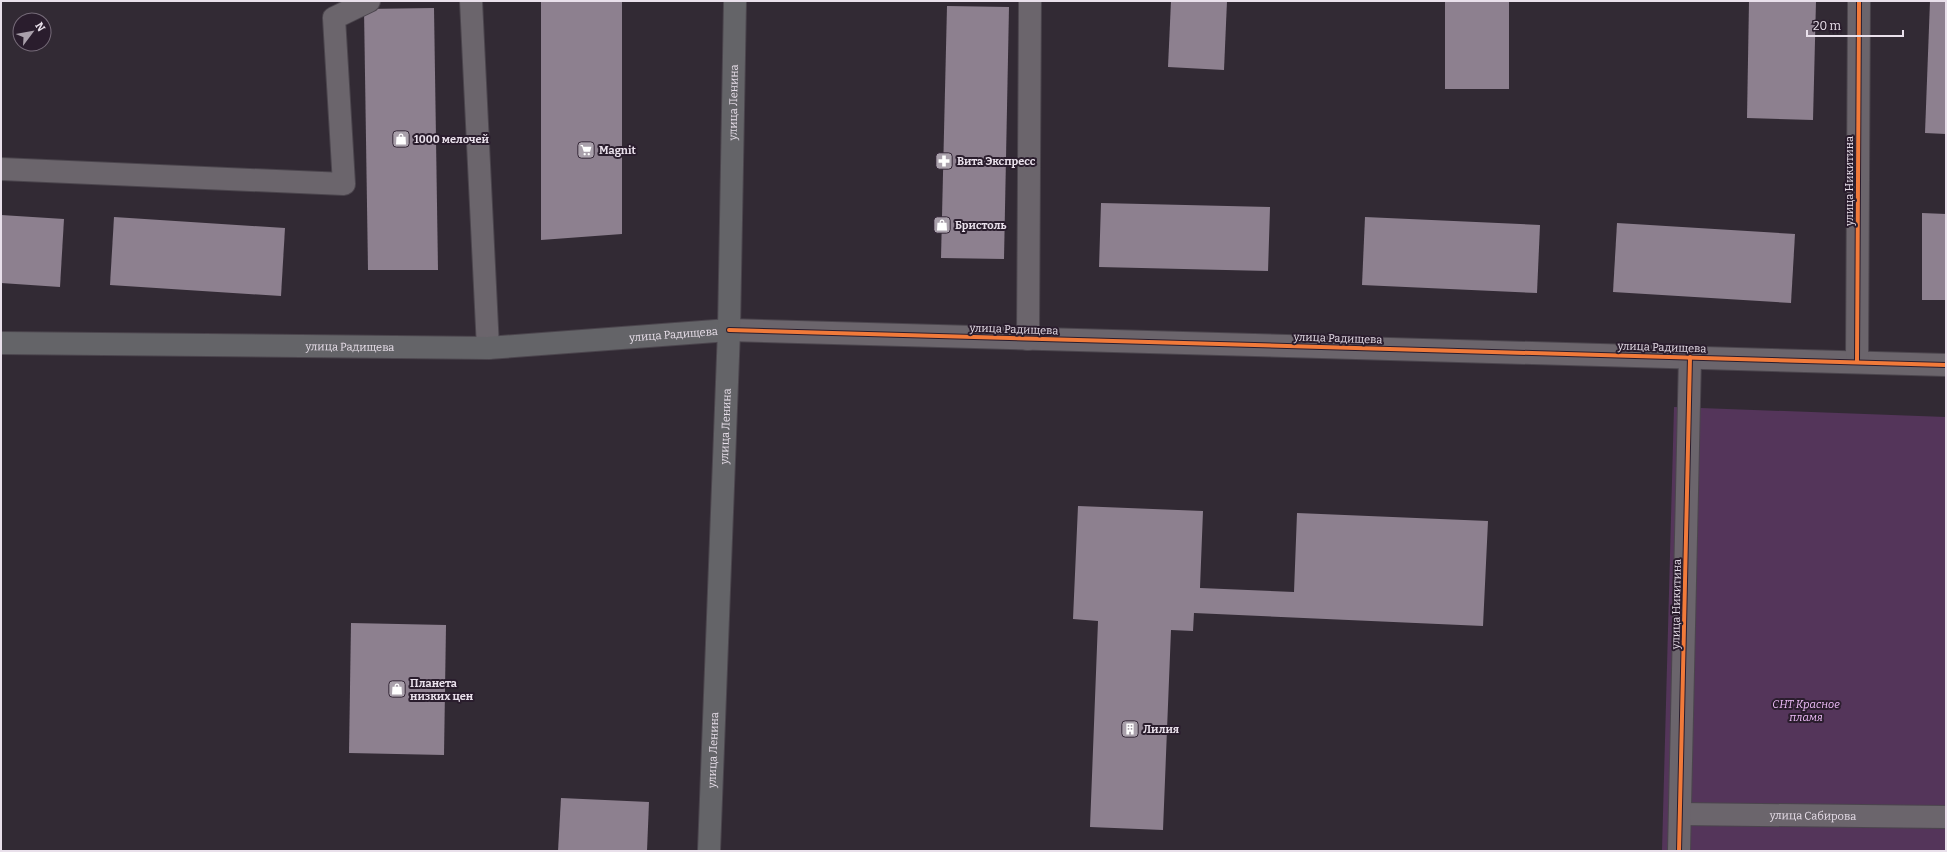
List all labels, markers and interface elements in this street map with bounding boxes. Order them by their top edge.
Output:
north arrow [12,12,52,52]
scale bar [1807,12,1903,38]
text: 20 m [1813,19,1842,33]
text: N [32,20,48,34]
street label: улица Ленина [726,64,741,142]
shop icon: 1000 мелочей [391,129,411,149]
place label: 1000 мелочей [414,133,490,146]
street label: улица Никитина [1843,136,1856,227]
supermarket icon: Magnit [576,140,596,160]
place label: Magnit [599,144,636,157]
pharmacy icon: Вита Экспресс [934,151,954,171]
place label: Вита Экспресс [957,155,1036,168]
shop icon: Бристоль [932,215,952,235]
place label: Бристоль [955,219,1006,232]
street label: улица Радищева [968,321,1059,338]
street label: улица Радищева [628,325,718,345]
street label: улица Радищева [1292,330,1383,347]
street label: улица Радищева [1616,339,1707,356]
street label: улица Радищева [304,340,395,354]
street label: улица Ленина [718,388,734,466]
street label: улица Никитина [1669,559,1684,650]
place label: Планета низких цен [410,677,474,703]
shop icon: Планета низких цен [387,679,407,699]
park label: СНТ Красное пламя [1772,698,1840,724]
street label: улица Ленина [705,712,721,789]
building icon: Лилия [1120,719,1140,739]
place label: Лилия [1143,723,1180,736]
street label: улица Сабирова [1769,809,1856,823]

